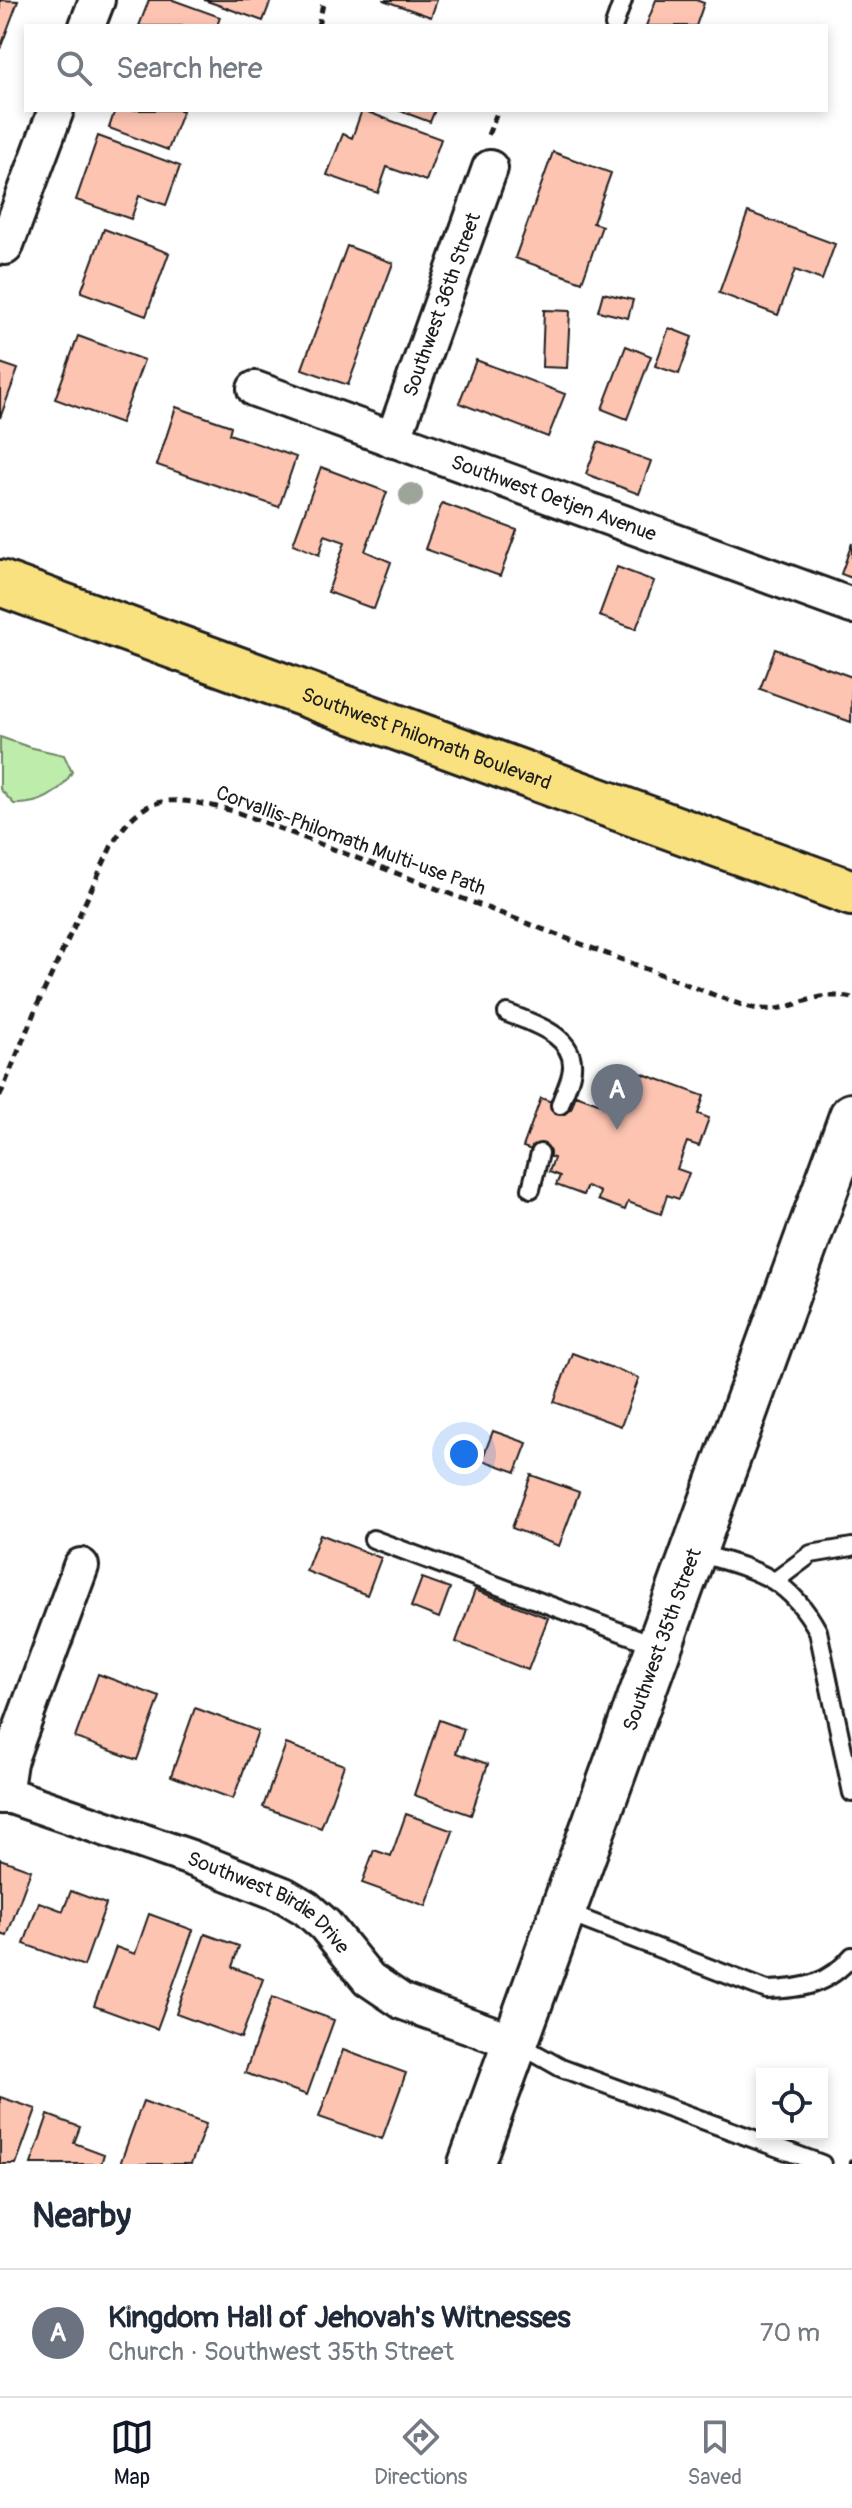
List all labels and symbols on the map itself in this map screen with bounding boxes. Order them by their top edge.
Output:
street label: Southwest 36th Street [398,208,486,400]
street label: Southwest Oetjen Avenue [448,449,660,547]
street label: Southwest Philomath Boulevard [298,682,555,796]
street label: Corvallis-Philomath Multi-use Path [213,780,489,901]
pin: A [591,1064,643,1130]
your location [444,1434,484,1474]
street label: Southwest 35th Street [617,1544,707,1735]
street label: Southwest Birdie Drive [184,1846,355,1959]

